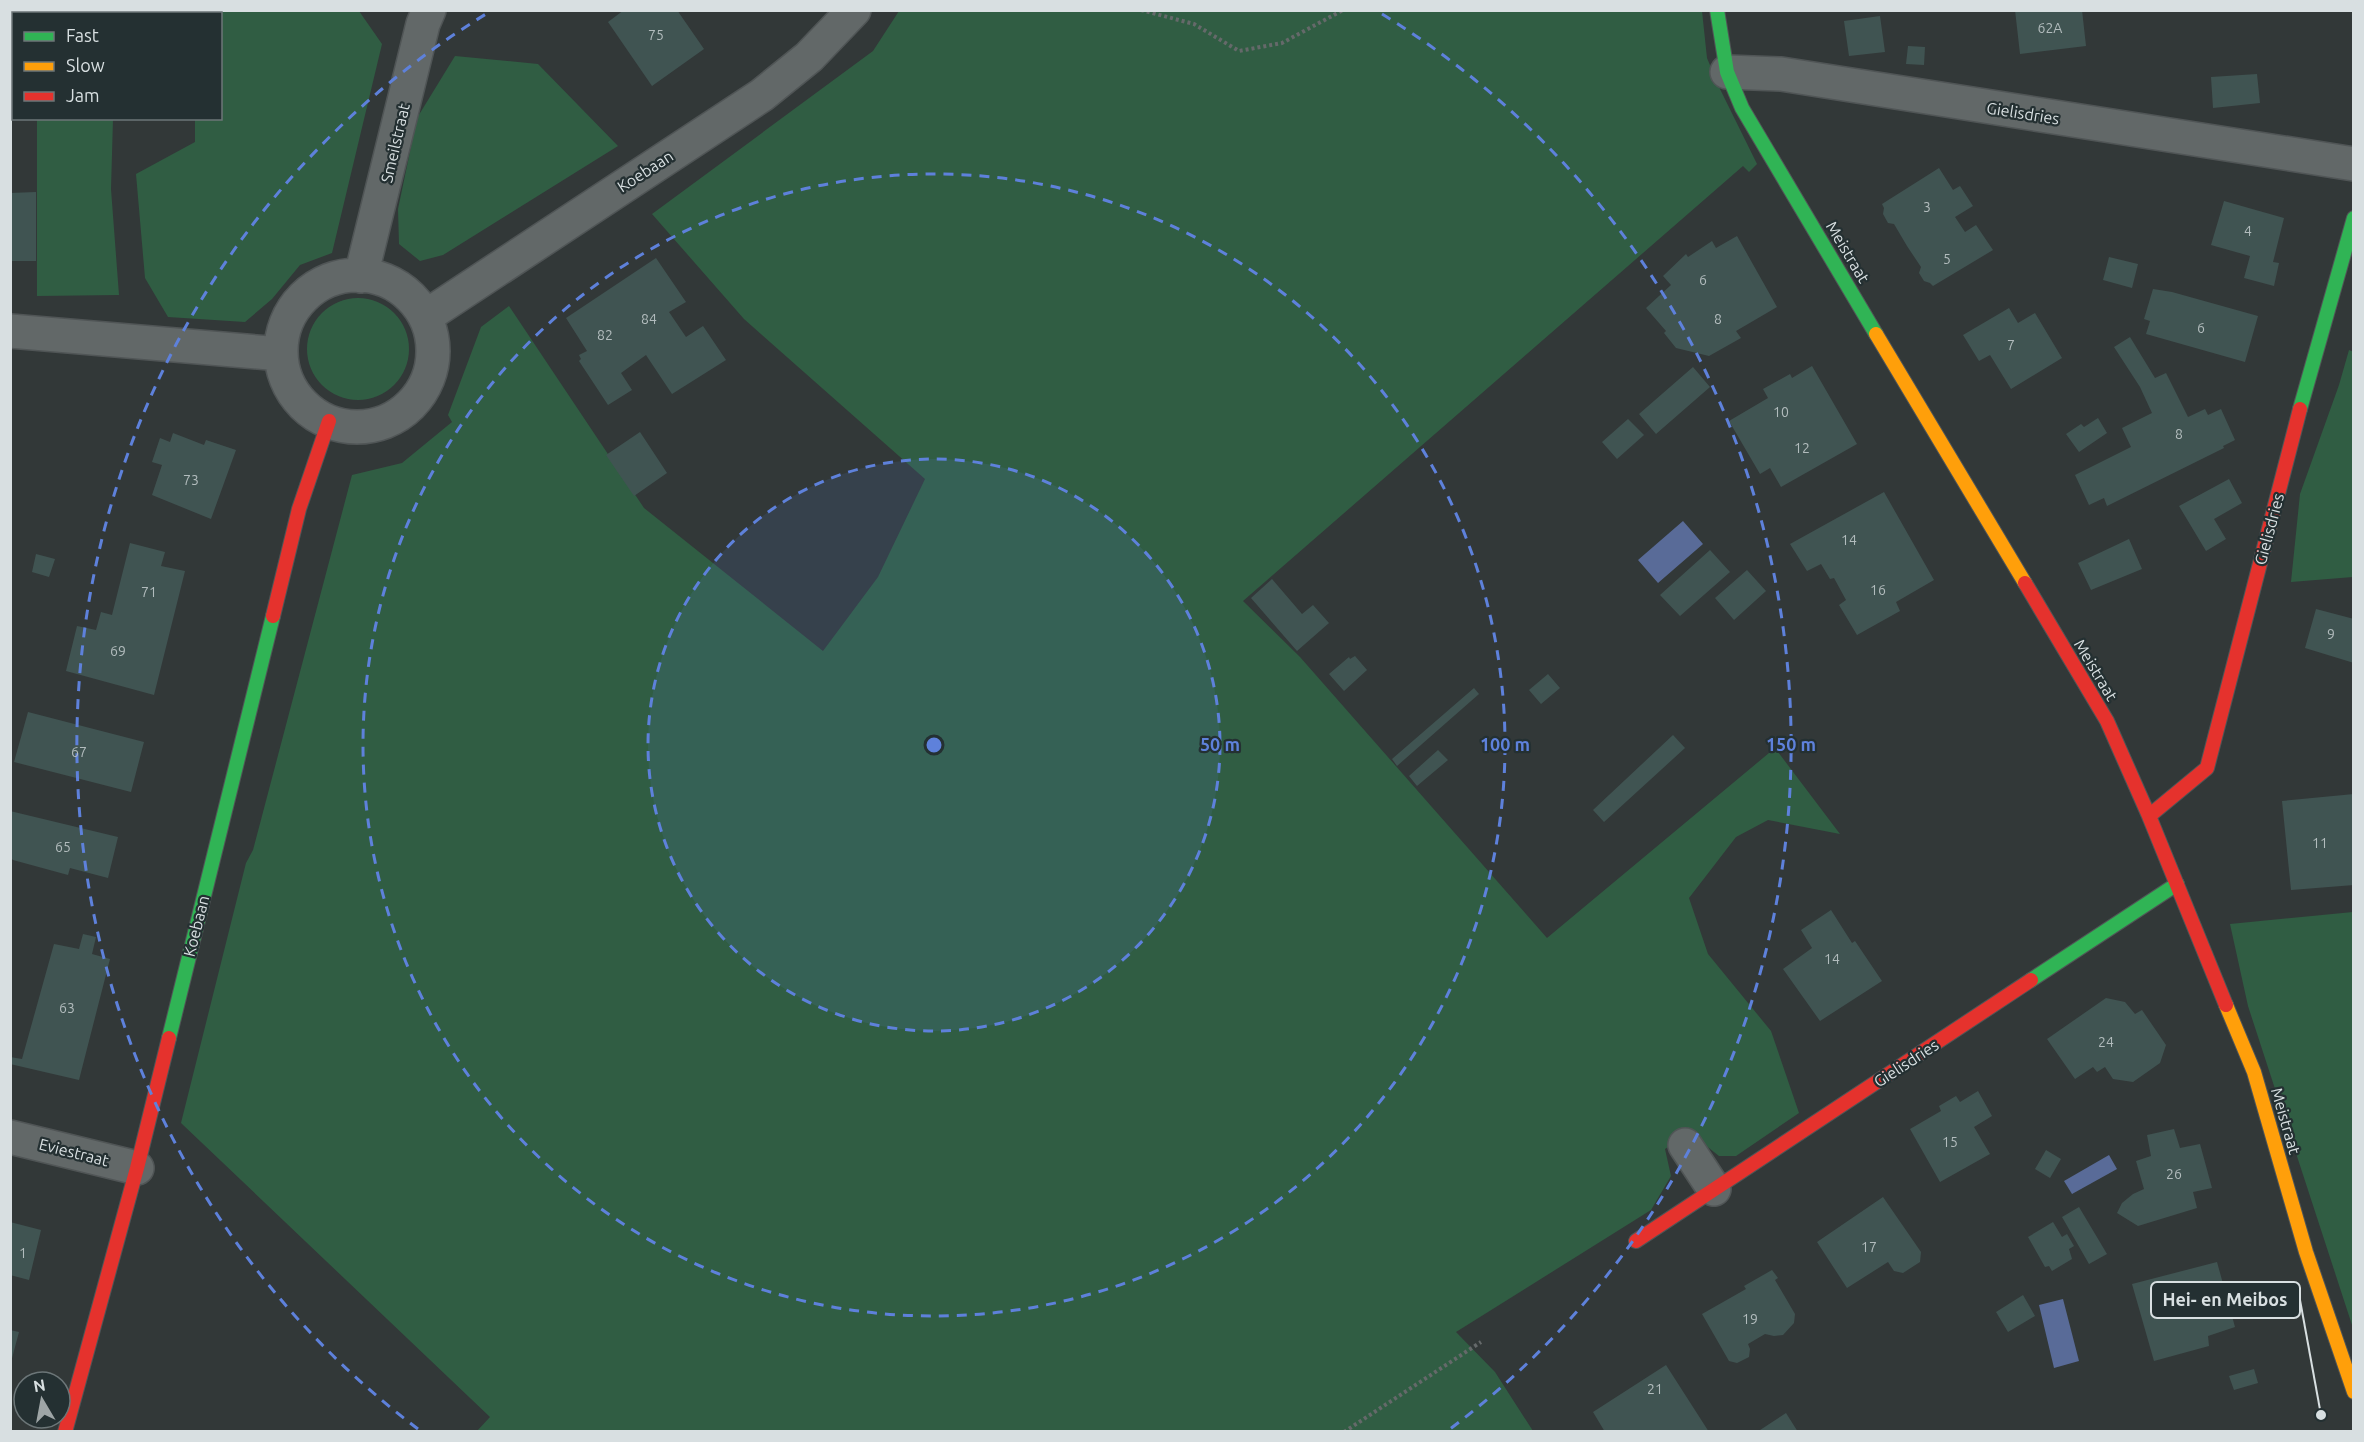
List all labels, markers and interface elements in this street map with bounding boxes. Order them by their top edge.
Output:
legend [12,12,222,120]
house number: 62A [2038,20,2062,36]
text: Fast [66,25,99,45]
house number: 75 [648,27,664,43]
text: Slow [66,55,105,75]
text: Jam [66,85,100,105]
street label: Gielisdries [1985,98,2061,128]
street label: Smeilstraat [377,101,413,185]
street label: Koebaan [614,146,676,196]
house number: 3 [1923,199,1931,215]
street label: Meistraat [1823,218,1874,287]
house number: 4 [2244,223,2252,239]
house number: 5 [1943,251,1951,267]
house number: 6 [1699,272,1707,288]
house number: 84 [641,311,657,327]
house number: 8 [1714,311,1722,327]
house number: 6 [2197,320,2205,336]
house number: 82 [597,327,613,343]
house number: 7 [2007,337,2015,353]
house number: 10 [1773,404,1789,420]
house number: 8 [2175,426,2183,442]
house number: 12 [1794,440,1810,456]
house number: 73 [183,472,199,488]
street label: Gielisdries [2251,491,2287,567]
house number: 14 [1841,532,1857,548]
house number: 16 [1870,582,1886,598]
house number: 71 [141,584,157,600]
house number: 9 [2327,626,2335,642]
street label: Meistraat [2071,636,2122,705]
house number: 69 [110,643,126,659]
text: 50 m [1200,734,1240,754]
text: 100 m [1480,734,1530,754]
text: 150 m [1766,734,1816,754]
centre of rings [924,735,944,755]
house number: 67 [71,744,87,760]
house number: 11 [2312,835,2328,851]
house number: 65 [55,839,71,855]
street label: Koebaan [180,893,212,959]
house number: 14 [1824,951,1840,967]
house number: 63 [59,1000,75,1016]
house number: 24 [2098,1034,2114,1050]
street label: Gielisdries [1870,1035,1942,1091]
street label: Meistraat [2268,1086,2304,1157]
house number: 15 [1942,1134,1958,1150]
street label: Eviestraat [37,1135,111,1170]
house number: 26 [2166,1166,2182,1182]
house number: 17 [1861,1239,1877,1255]
house number: 1 [19,1245,27,1261]
callout: Hei- en Meibos [2151,1282,2300,1318]
text: Hei- en Meibos [2162,1289,2288,1309]
house number: 19 [1742,1311,1758,1327]
north arrow [12,1370,72,1430]
text: N [32,1375,47,1395]
house number: 21 [1647,1381,1663,1397]

